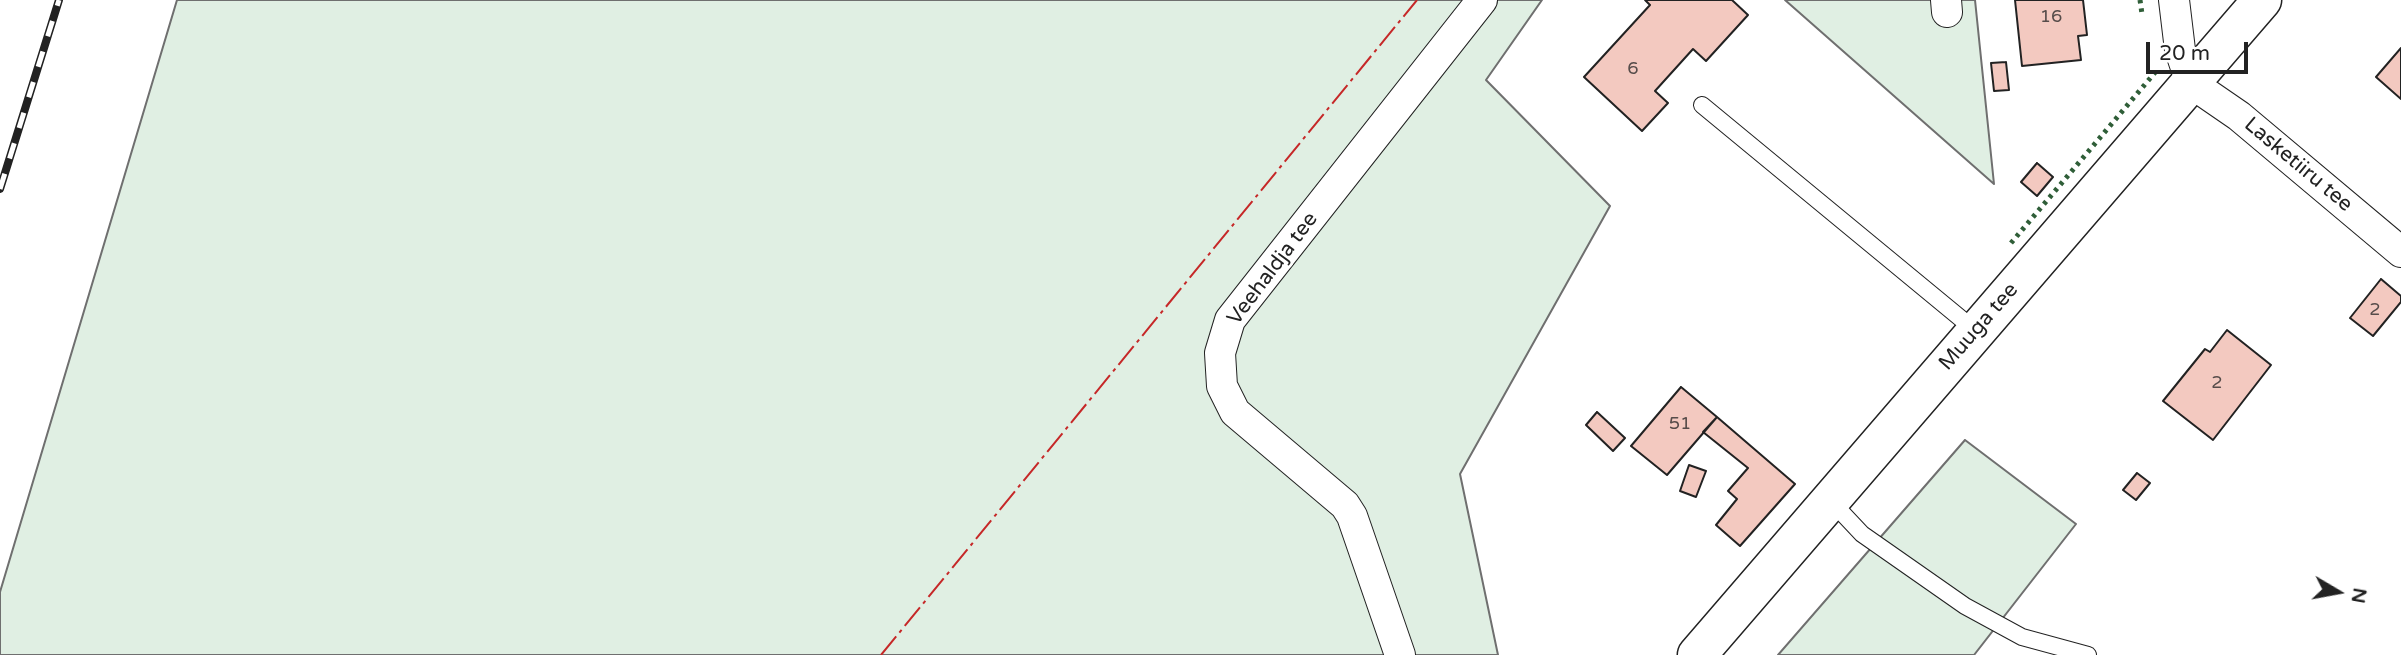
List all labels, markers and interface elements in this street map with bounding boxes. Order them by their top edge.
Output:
house number: 16 [2040,6,2062,28]
scale bar [2149,28,2250,72]
text: 20 m [2159,41,2210,66]
house number: 6 [1627,58,1639,80]
street label: Lasketiiru tee [2239,112,2357,218]
street label: Veehaldja tee [1222,208,1324,330]
street label: Muuga tee [1934,278,2024,376]
house number: 2 [2369,299,2381,321]
house number: 2 [2211,372,2223,394]
house number: 51 [1669,413,1691,435]
north arrow [2303,557,2373,627]
text: N [2347,586,2371,605]

